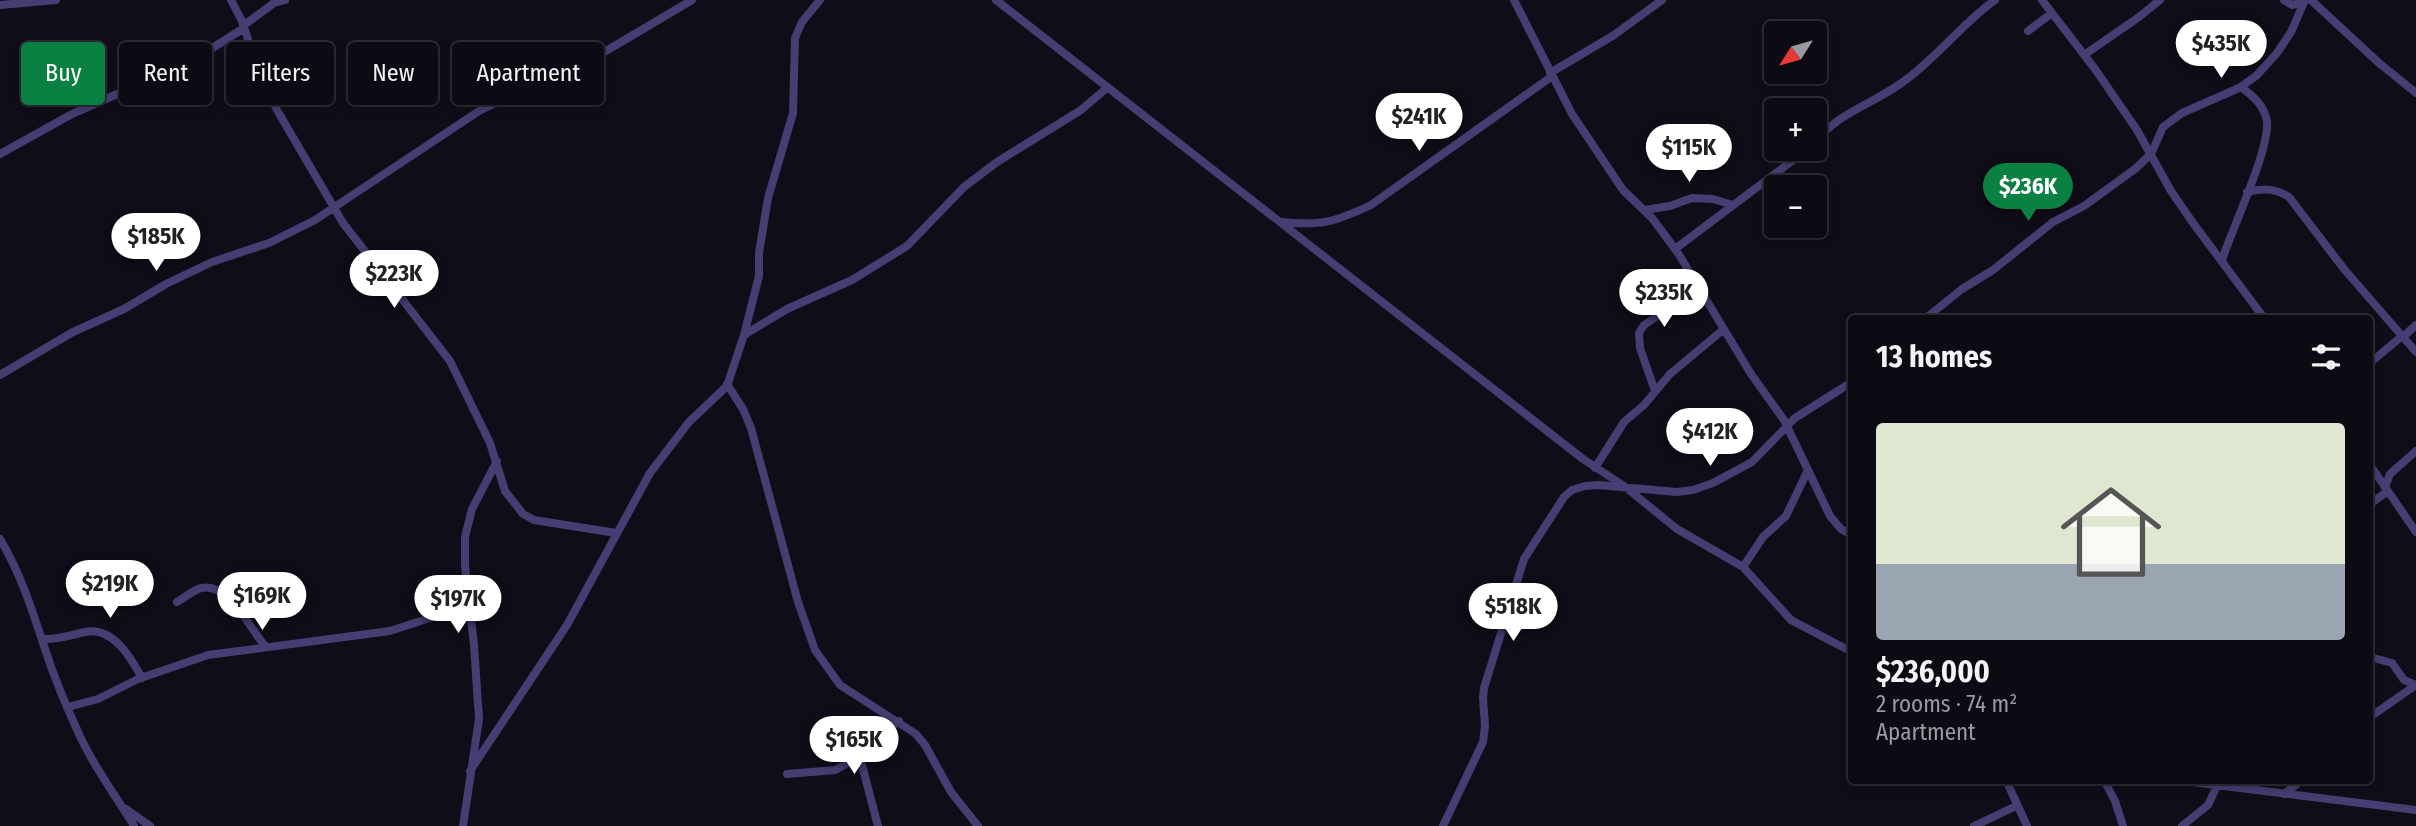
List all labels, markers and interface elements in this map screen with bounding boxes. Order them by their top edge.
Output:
pin: $435K [2172,20,2270,80]
north arrow [1764,21,1827,84]
map controls [1764,21,1827,238]
text: $435K [2192,29,2250,57]
chip: Buy [21,42,105,105]
chip: Rent [119,42,212,105]
chip: Filters [226,42,334,105]
chip: New [348,42,438,105]
chip: Apartment [452,42,604,105]
pin: $241K [1370,94,1468,153]
button: + [1764,98,1827,161]
text: $241K [1392,102,1446,130]
pin: $115K [1640,124,1738,184]
text: $115K [1662,133,1716,161]
pin: $236K [1979,164,2077,223]
text: $236K [1999,172,2057,200]
button: − [1764,175,1827,238]
pin: $185K [107,214,205,273]
text: $185K [127,222,185,250]
pin: $223K [345,250,443,310]
text: $223K [366,259,422,287]
pin: $235K [1615,270,1713,329]
text: $235K [1635,278,1693,306]
icon: filters [2307,338,2345,376]
text: 13 homes [1876,339,1992,375]
pin: $412K [1661,408,1759,468]
text: $412K [1682,417,1738,445]
icon: home [2048,469,2174,595]
pin: $219K [61,560,159,620]
text: $219K [82,569,138,597]
pin: $169K [213,572,311,632]
pin: $197K [409,576,507,635]
text: $169K [233,581,291,609]
text: $197K [430,584,486,612]
pin: $518K [1464,584,1562,643]
text: $518K [1485,592,1541,620]
text: $236,000 [1876,654,1990,690]
text: 2 rooms · 74 m² [1876,690,2017,718]
pin: $165K [805,716,903,776]
text: Apartment [1876,718,1976,746]
text: $165K [826,725,882,753]

